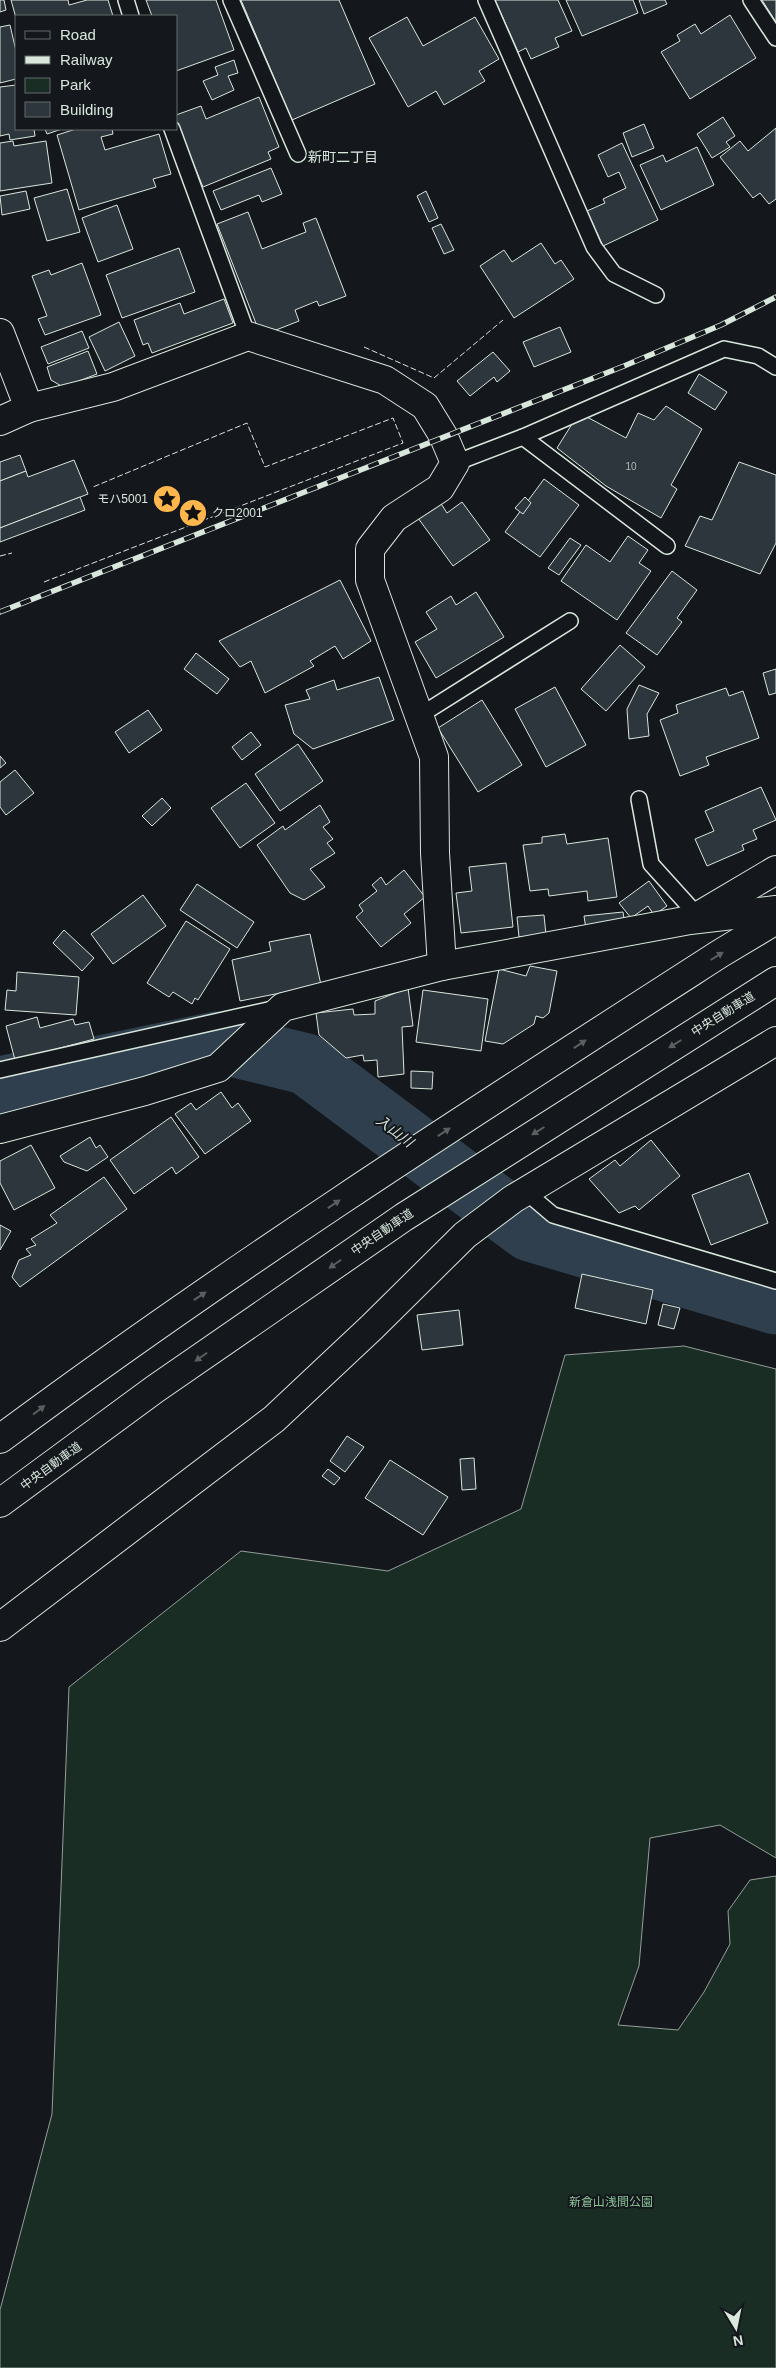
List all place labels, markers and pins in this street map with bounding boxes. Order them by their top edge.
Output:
place icon: モハ5001 [152,484,182,514]
place label: モハ5001 [97,492,148,506]
place icon: クロ2001 [178,498,208,528]
place label: クロ2001 [212,506,263,520]

